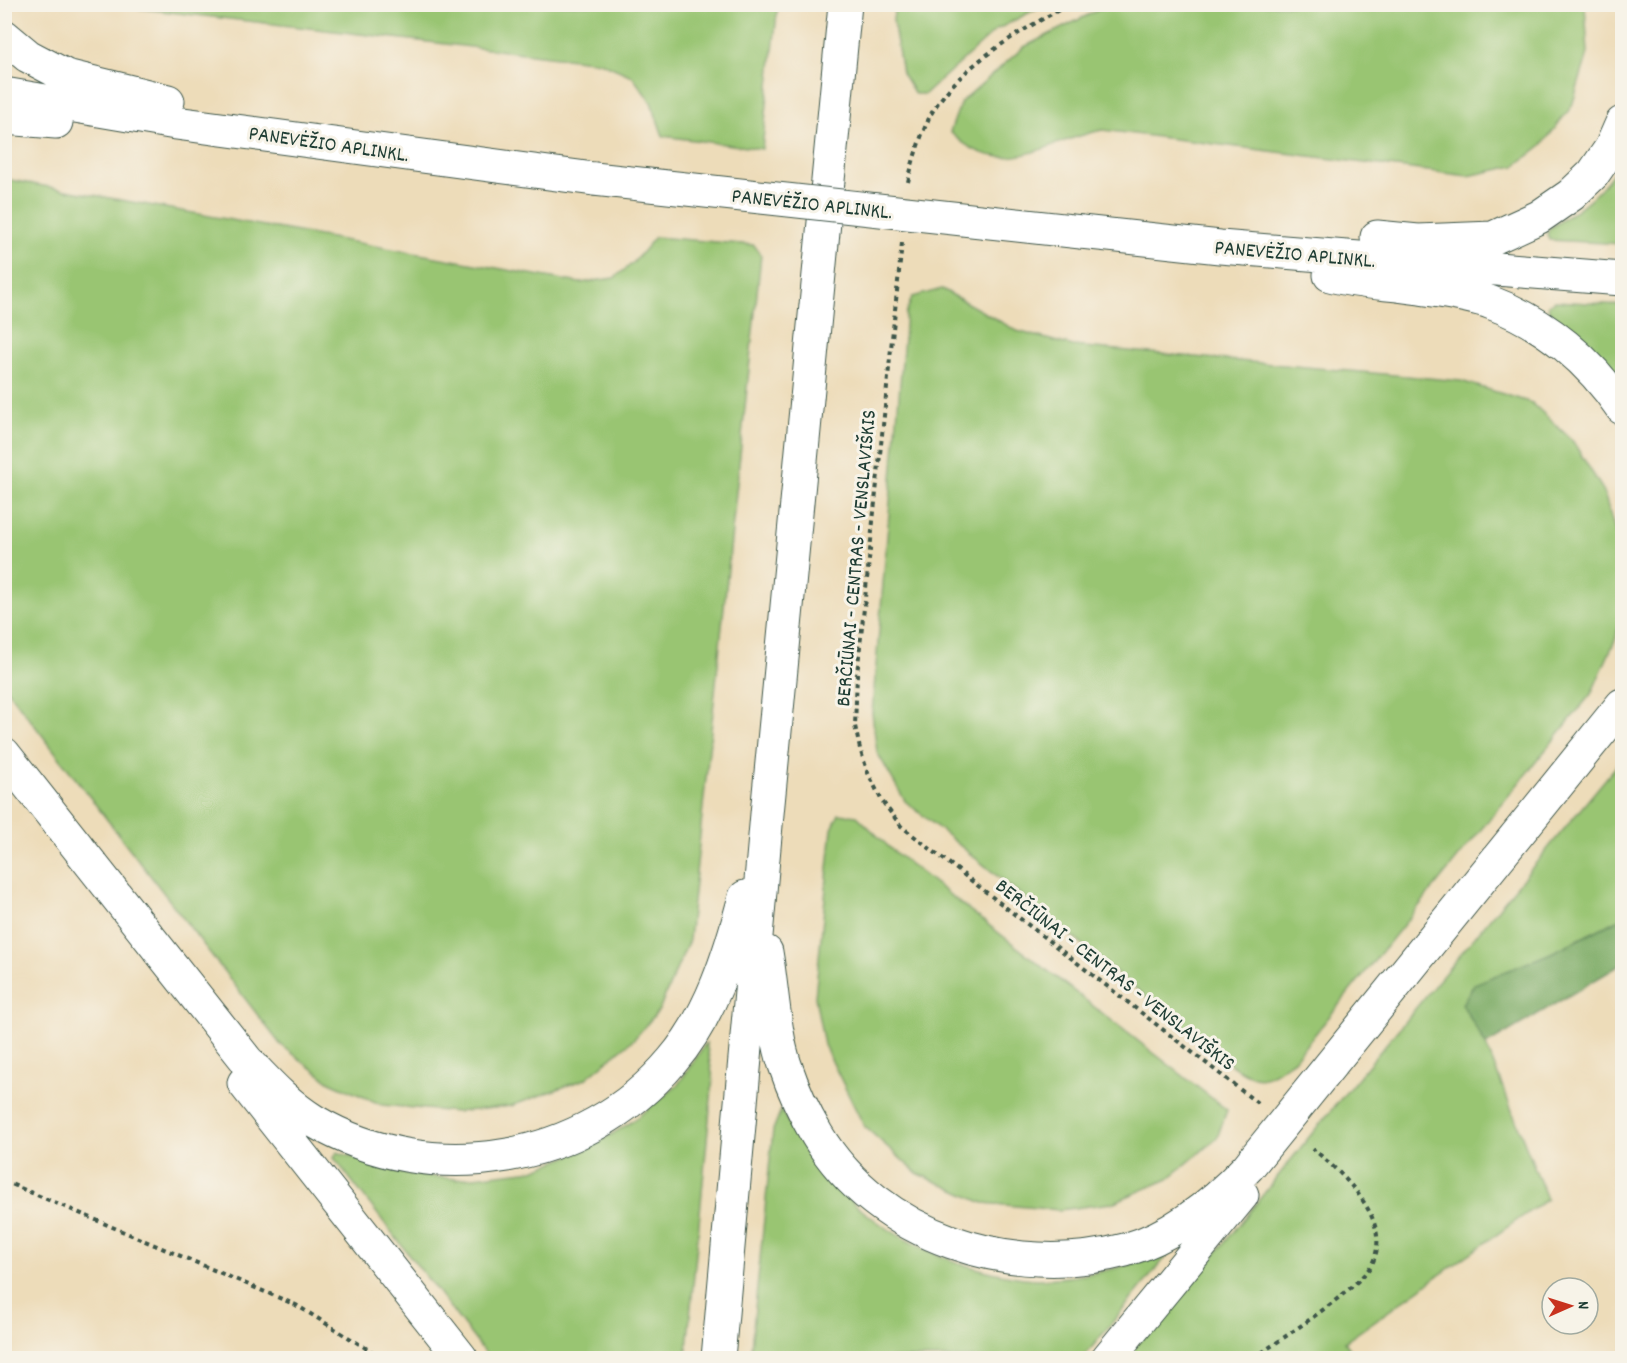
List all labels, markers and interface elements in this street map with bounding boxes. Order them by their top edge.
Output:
street label: PANEVĖŽIO APLINKL. [246,120,411,172]
street label: PANEVĖŽIO APLINKL. [730,183,894,229]
street label: PANEVĖŽIO APLINKL. [1213,234,1377,278]
street label: BERČIŪNAI - CENTRAS - VENSLAVIŠKIS [830,409,886,708]
street label: BERČIŪNAI - CENTRAS - VENSLAVIŠKIS [988,873,1241,1080]
north arrow [1540,1276,1600,1336]
text: N [1571,1301,1594,1310]

